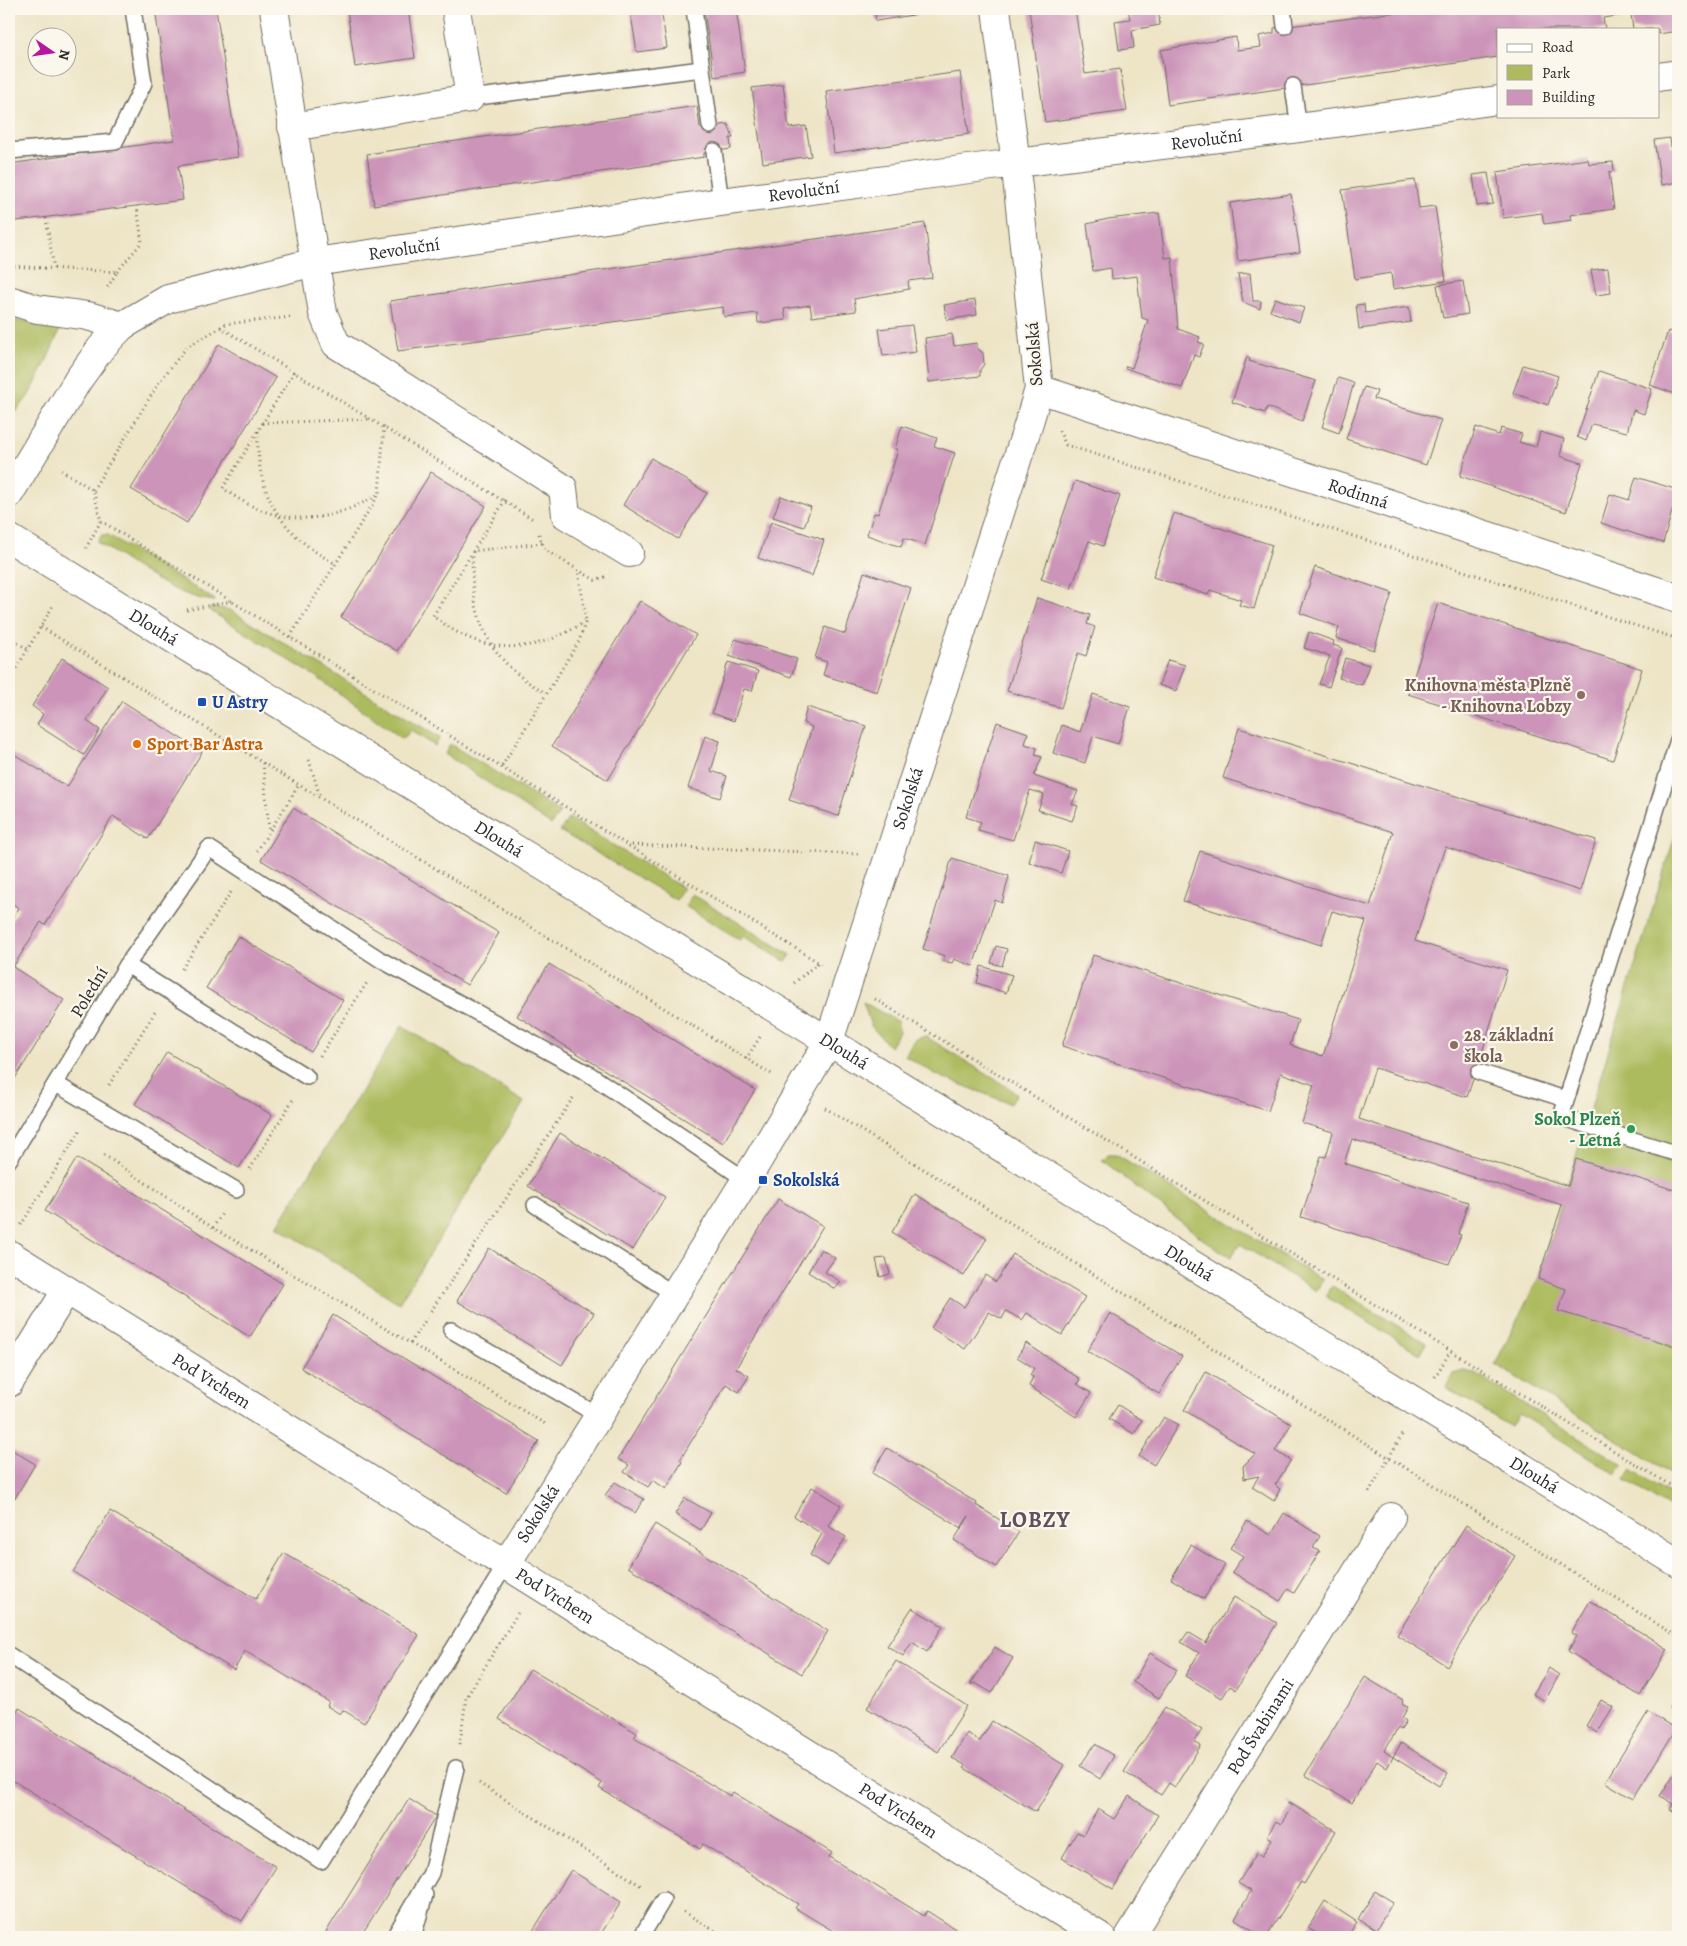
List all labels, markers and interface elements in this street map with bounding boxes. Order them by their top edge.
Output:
north arrow [28,28,78,78]
legend [1497,28,1660,118]
text: Road [1542,37,1574,57]
text: N [54,48,75,62]
text: Park [1542,63,1571,83]
text: Building [1542,87,1595,107]
street label: Revoluční [1169,123,1244,156]
street label: Revoluční [767,174,841,208]
street label: Revoluční [367,232,441,266]
street label: Sokolská [1020,320,1048,387]
street label: Rodinná [1325,472,1392,515]
street label: Dlouhá [125,603,184,652]
place label: Knihovna města Plzně - Knihovna Lobzy [1404,673,1572,718]
marker: Knihovna města Plzně - Knihovna Lobzy [1575,689,1587,701]
place label: U Astry [212,690,268,714]
marker: U Astry [196,696,208,708]
place label: Sport Bar Astra [147,732,263,756]
marker: Sport Bar Astra [131,738,143,750]
street label: Sokolská [886,763,929,833]
street label: Dlouhá [470,815,529,864]
street label: Polední [65,962,113,1022]
place label: 28. základní škola [1464,1023,1554,1068]
street label: Dlouhá [815,1027,874,1075]
marker: 28. základní škola [1448,1039,1460,1051]
place label: Sokol Plzeň - Letná [1534,1107,1621,1152]
marker: Sokol Plzeň - Letná [1625,1123,1637,1135]
place label: Sokolská [773,1168,840,1192]
marker: Sokolská [757,1174,769,1186]
street label: Dlouhá [1160,1239,1219,1287]
street label: Pod Vrchem [168,1347,256,1414]
street label: Dlouhá [1505,1450,1564,1499]
street label: Sokolská [511,1479,565,1547]
district label: LOBZY [999,1505,1071,1535]
street label: Pod Vrchem [511,1562,599,1629]
street label: Pod Švabinami [1221,1674,1299,1779]
street label: Pod Vrchem [854,1777,942,1844]

